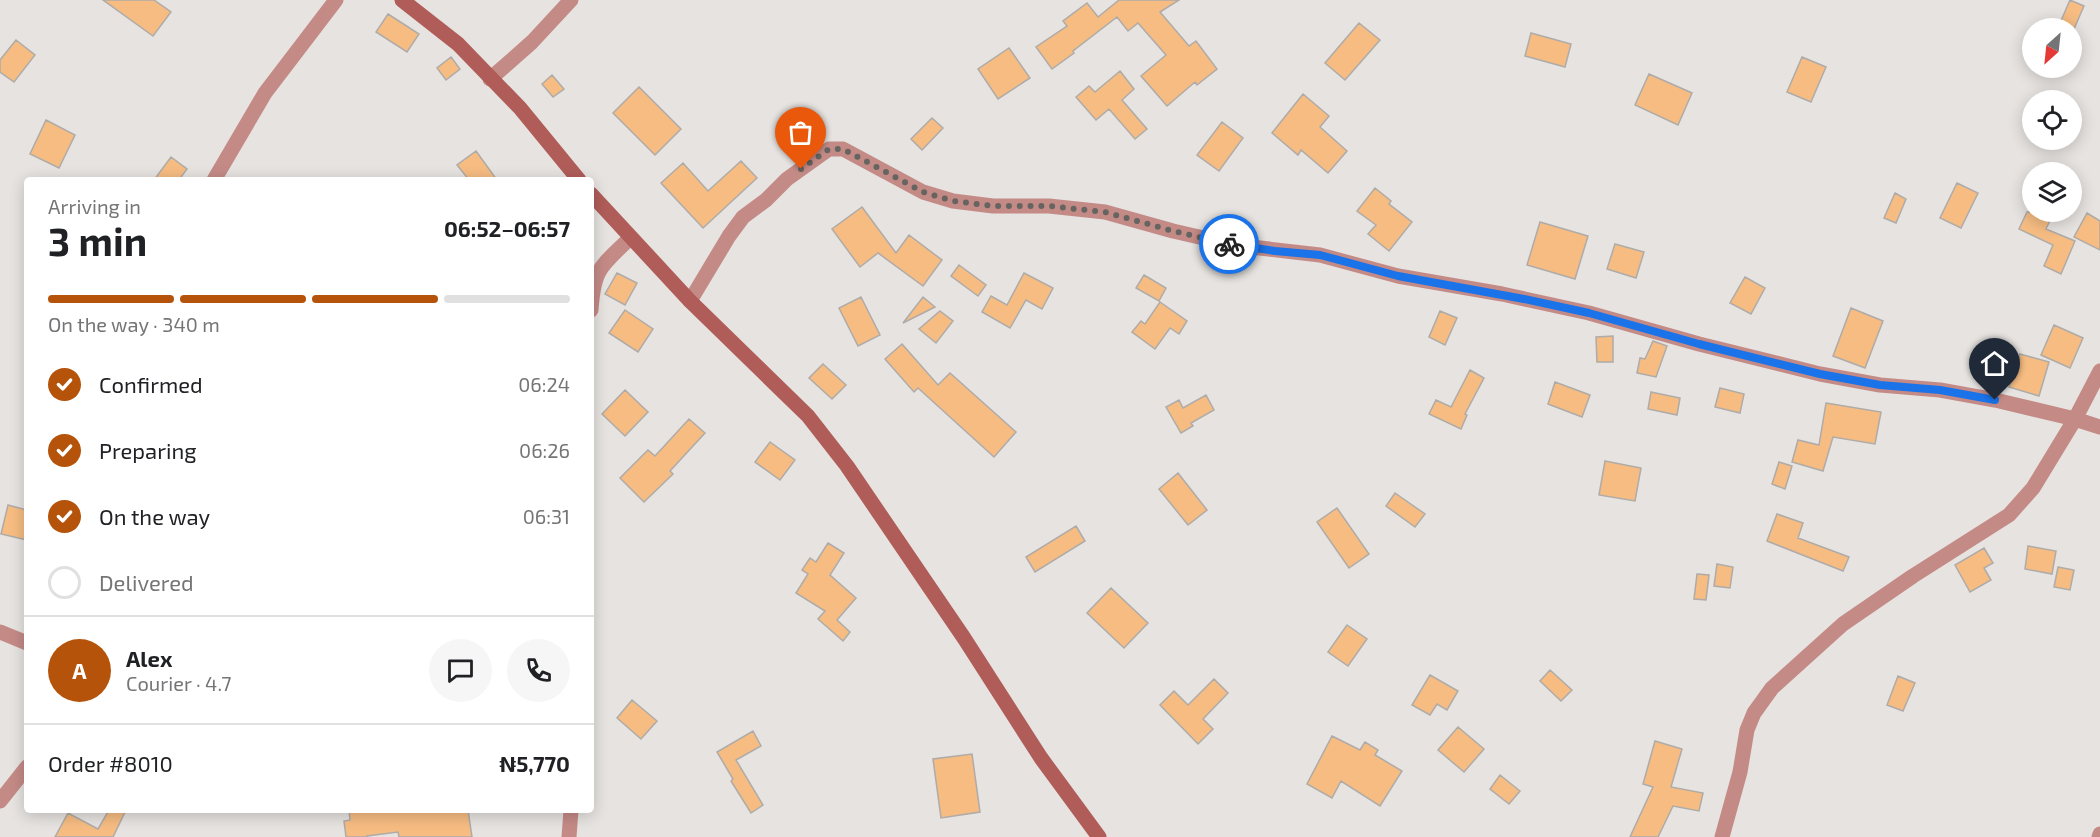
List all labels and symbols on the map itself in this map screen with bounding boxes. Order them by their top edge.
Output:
north arrow [2022,18,2082,78]
pin [775,107,826,169]
courier [1199,214,1259,274]
pin [1969,338,2020,400]

